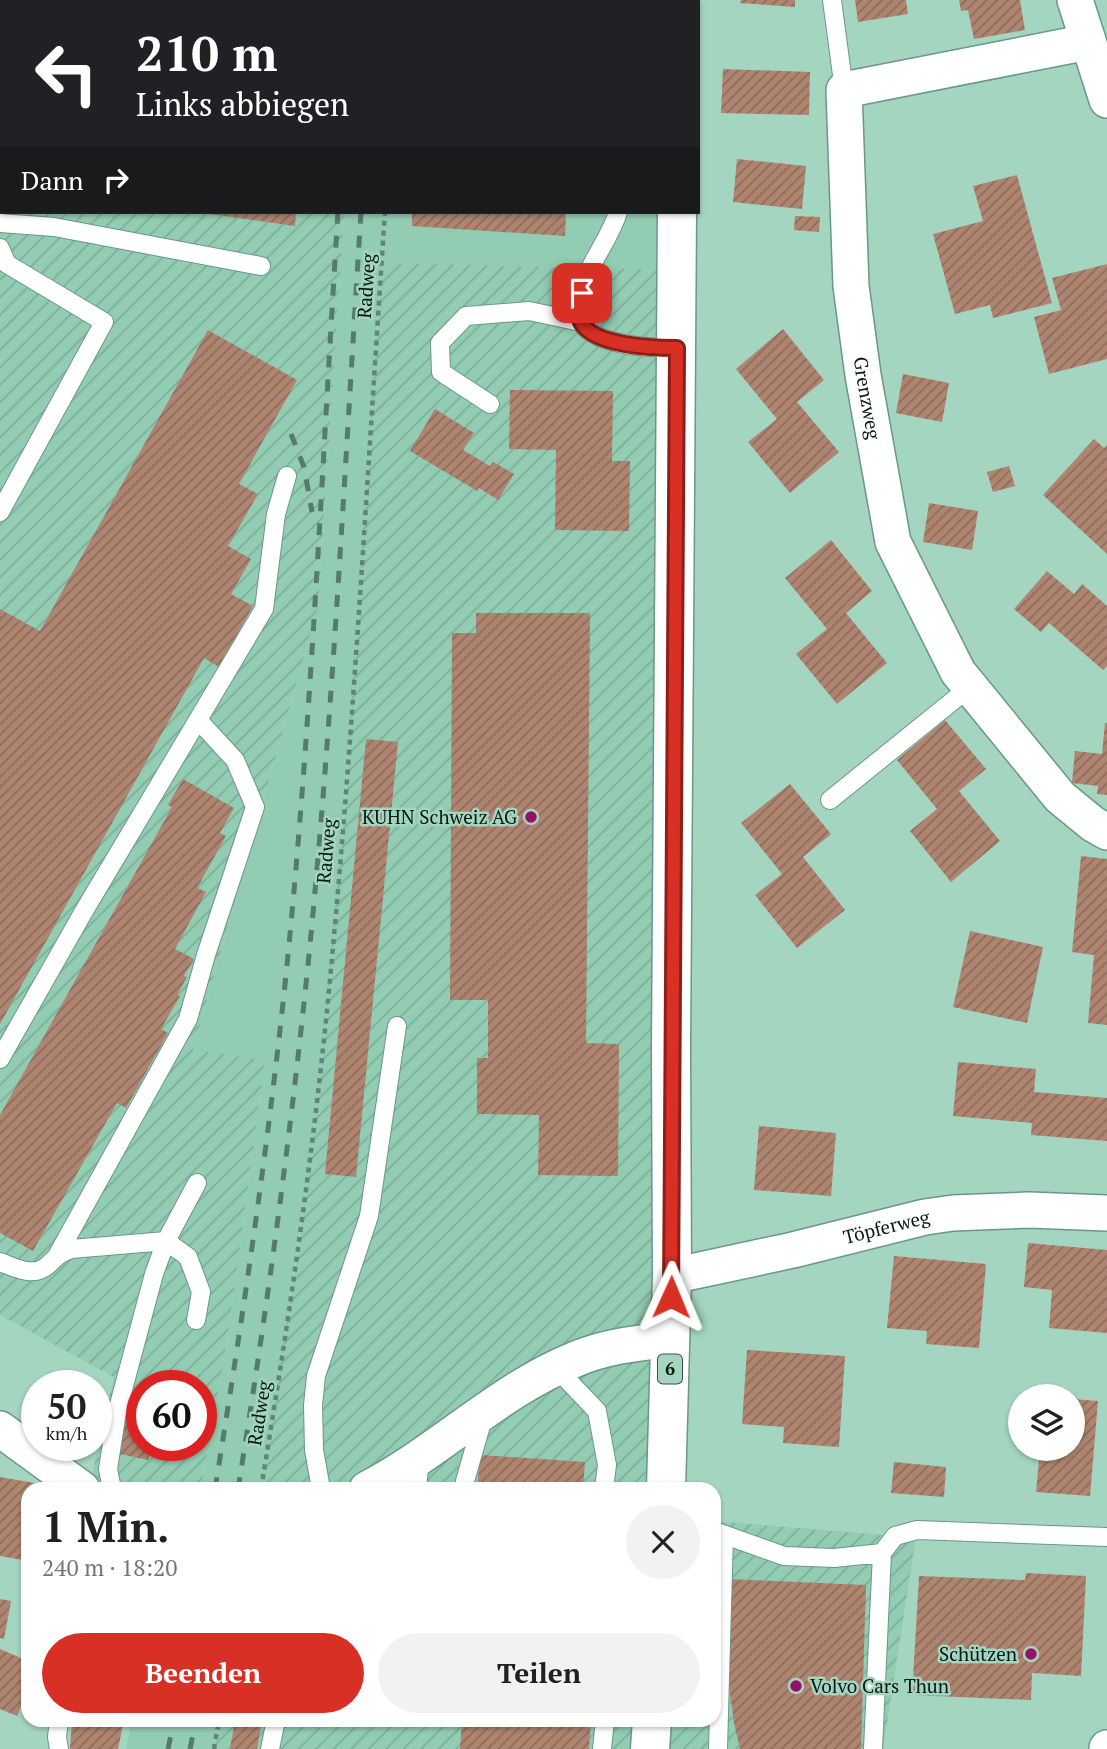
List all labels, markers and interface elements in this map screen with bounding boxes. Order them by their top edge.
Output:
text: 210 m [136,20,278,85]
icon: left [21,28,112,119]
text: Links abbiegen [136,83,349,125]
icon: right [97,161,135,199]
text: Dann [21,163,83,197]
street label: Radweg [351,251,380,319]
pin [552,263,612,323]
icon: arrive [563,274,601,312]
street label: Grenzweg [849,355,887,442]
place label: KUHN Schweiz AG [362,804,517,829]
marker: KUHN Schweiz AG [523,809,539,825]
street label: Radweg [310,816,341,885]
street label: Töpferweg [840,1203,933,1249]
position arrow [634,1260,708,1334]
road number: 6 [658,1354,682,1384]
speed limit sign: 60 [126,1370,217,1461]
street label: Radweg [241,1378,276,1447]
text: 50 [47,1383,86,1429]
map controls [1008,1384,1085,1461]
button: layers [1008,1384,1085,1461]
text: km/h [46,1421,87,1445]
text: 1 Min. [42,1498,170,1554]
button: close [626,1505,700,1579]
text: 240 m · 18:20 [42,1552,177,1583]
button: Beenden [42,1633,364,1713]
button: Teilen [378,1633,700,1713]
place label: Schützen [939,1641,1017,1666]
marker: Schützen [1023,1646,1039,1662]
place label: Volvo Cars Thun [810,1673,949,1698]
marker: Volvo Cars Thun [788,1678,804,1694]

